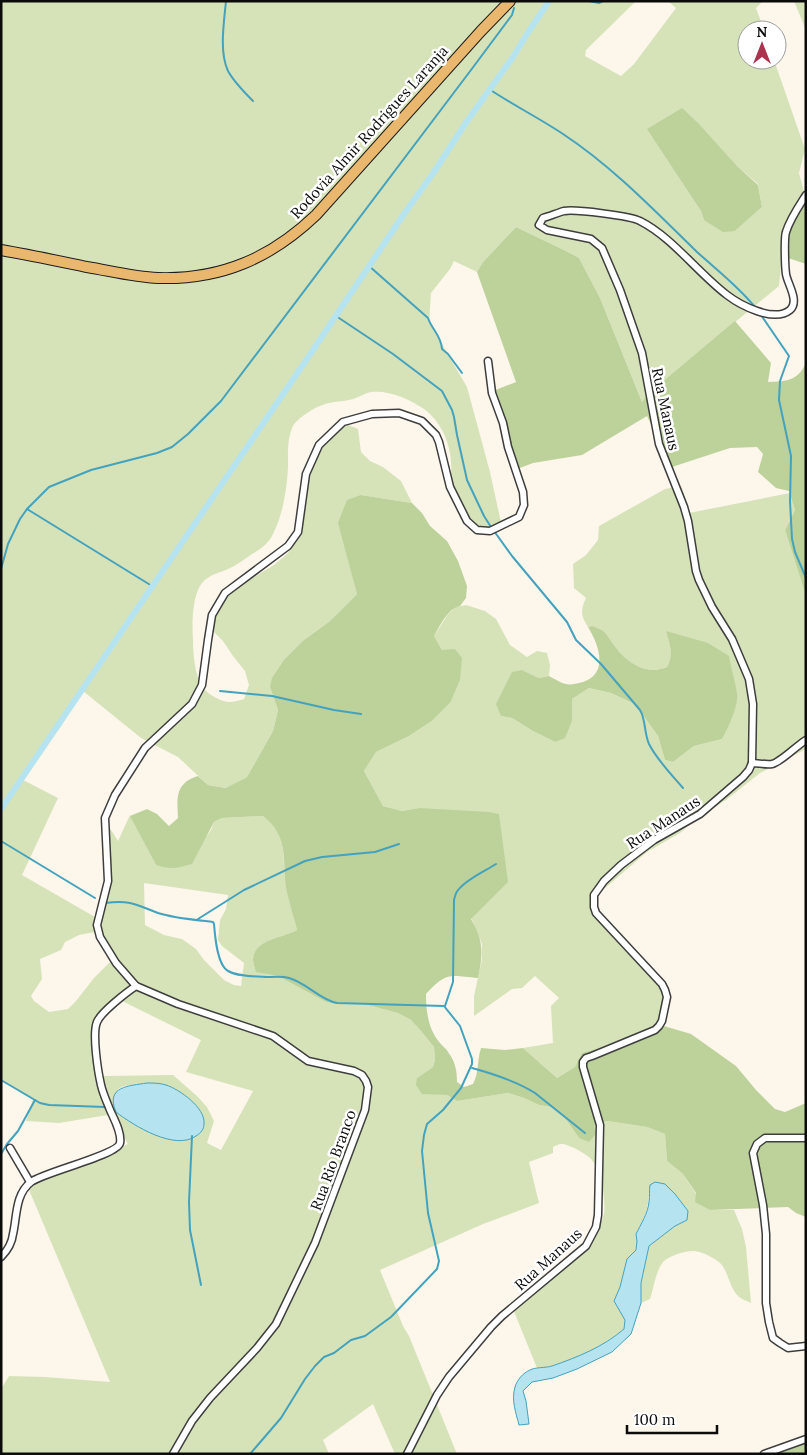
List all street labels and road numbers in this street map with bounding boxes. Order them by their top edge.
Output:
street label: Rodovia Almir Rodrigues Laranja [286,41,452,222]
street label: Rua Manaus [648,366,684,452]
street label: Rua Manaus [623,791,704,853]
street label: Rua Rio Branco [306,1107,360,1213]
street label: Rua Manaus [510,1224,586,1294]

